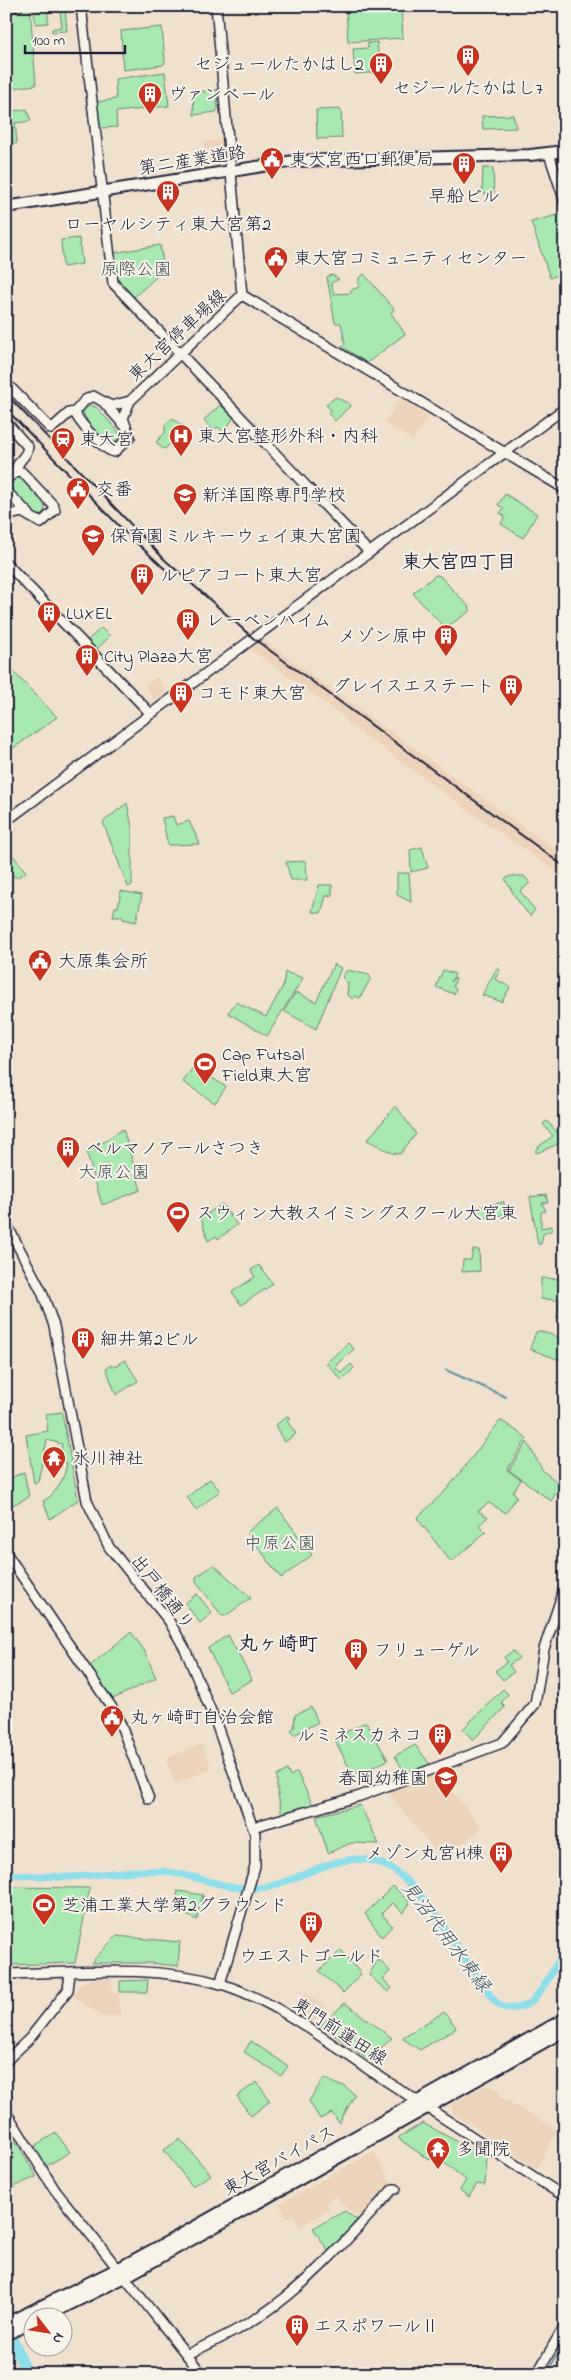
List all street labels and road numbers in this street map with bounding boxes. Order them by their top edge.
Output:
street label: 第二産業道路 [137,141,248,183]
street label: 東大宮停車場線 [123,284,233,389]
street label: 出戸橋通り [123,1550,199,1637]
street label: 東門前蓮田線 [287,1992,391,2073]
street label: 東大宮バイパス [219,2120,341,2204]

